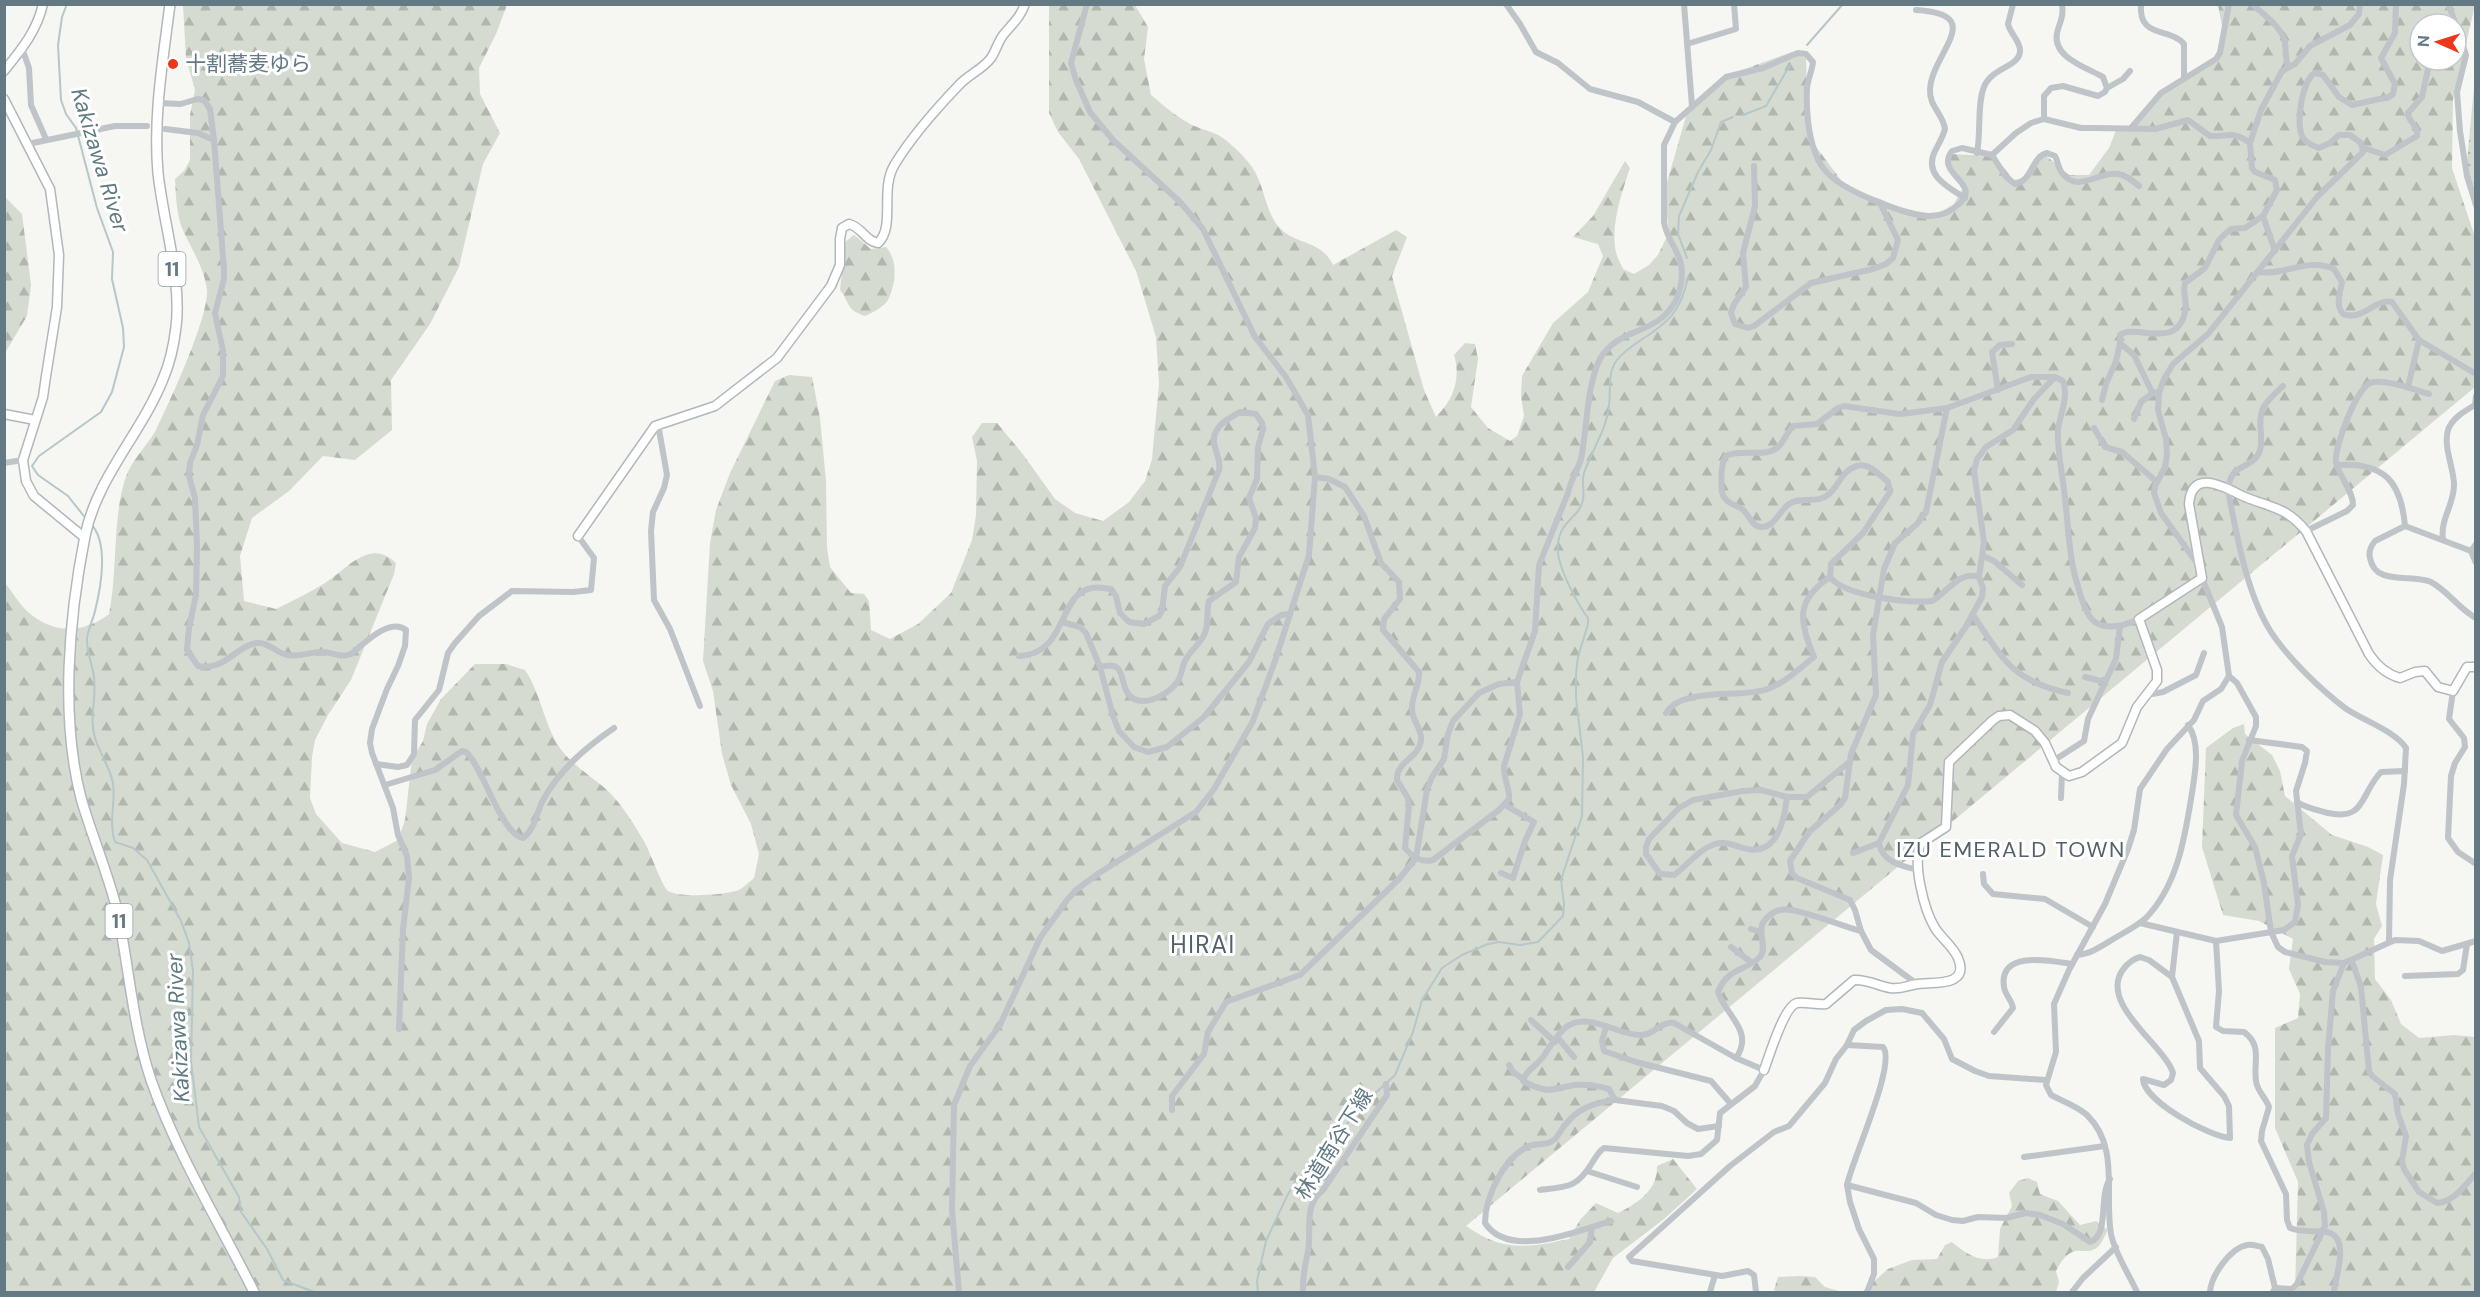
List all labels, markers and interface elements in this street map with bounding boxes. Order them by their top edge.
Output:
north arrow [2408,12,2468,72]
text: N [2413,35,2434,48]
place label: 十割蕎麦ゆら [185,50,311,78]
marker: 十割蕎麦ゆら [166,57,180,71]
water label: Kakizawa River [64,84,136,236]
road number: 11 [158,252,186,286]
district label: IZU EMERALD TOWN [1896,835,2126,864]
road number: 11 [106,904,132,938]
district label: HIRAI [1170,929,1236,960]
water label: Kakizawa River [160,952,196,1103]
street label: 林道南谷下線 [1289,1083,1379,1205]

